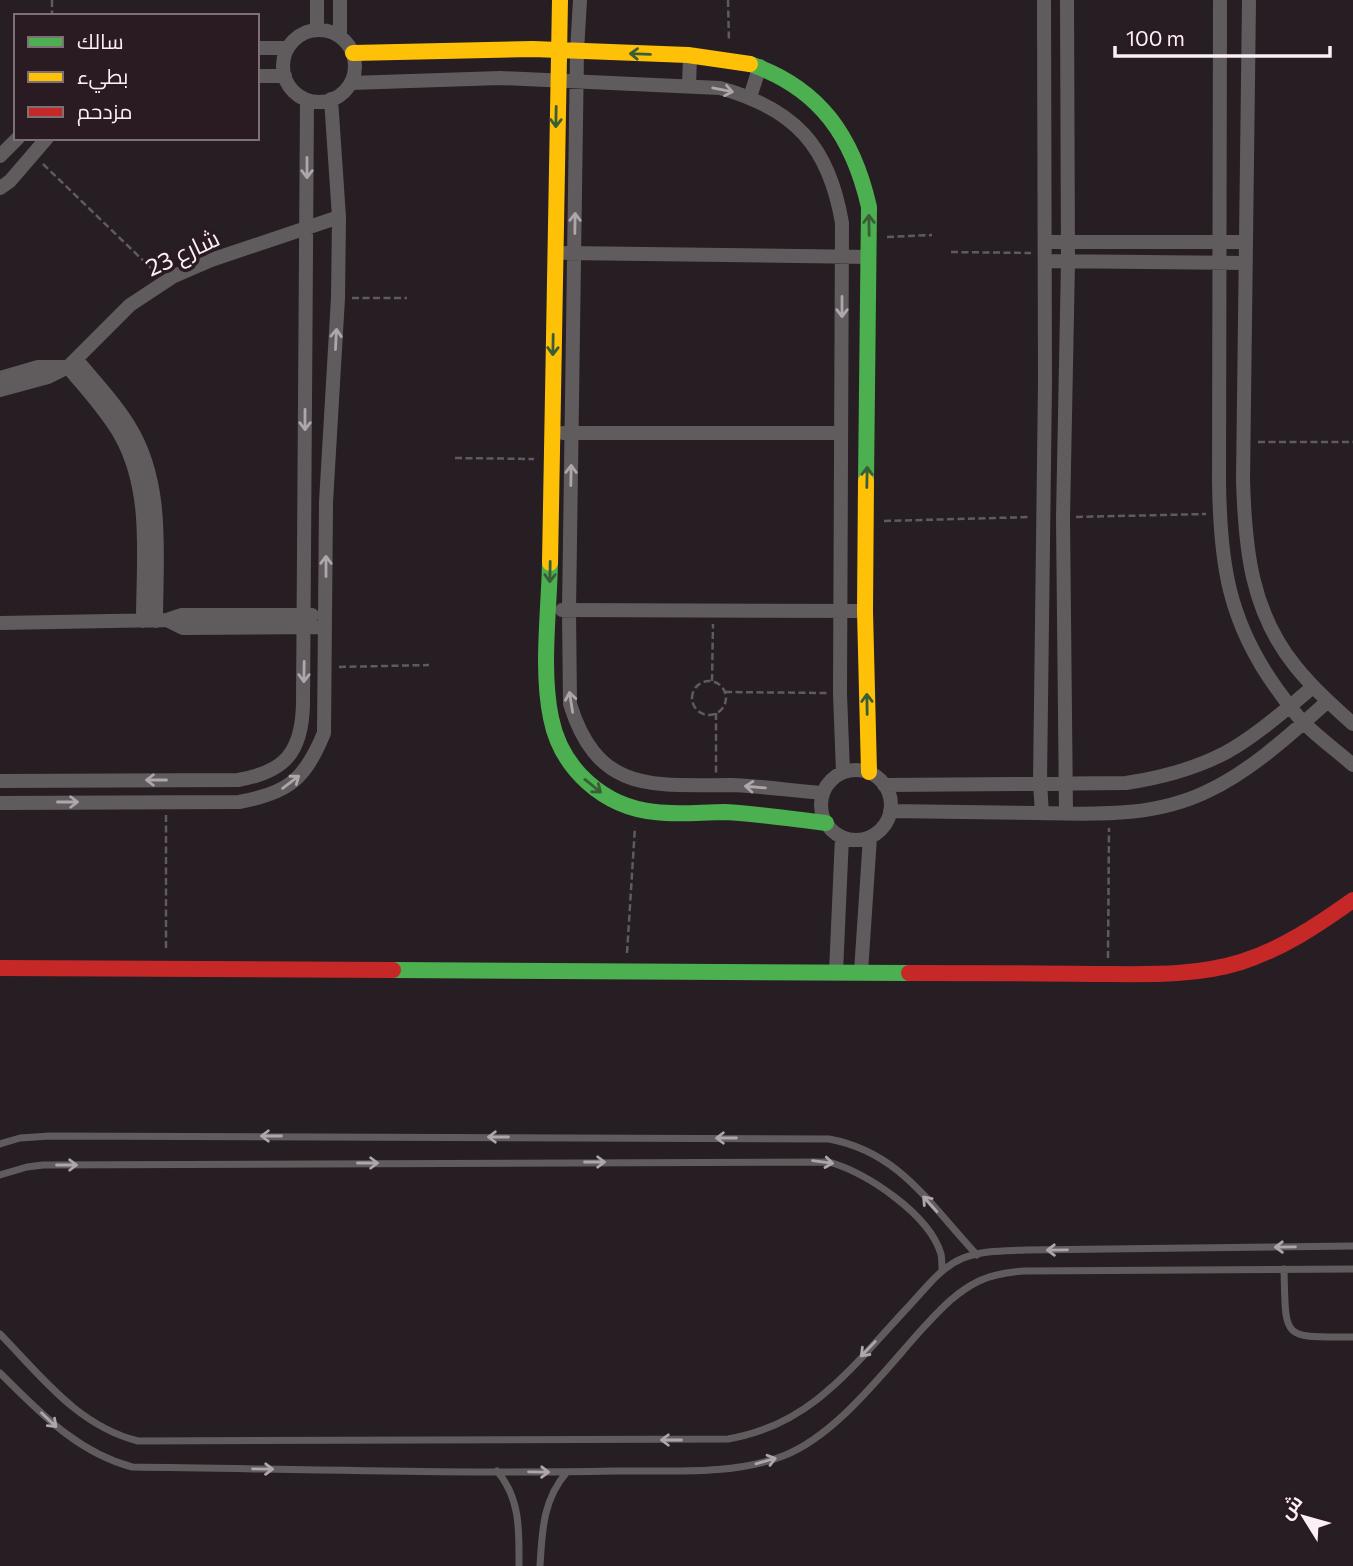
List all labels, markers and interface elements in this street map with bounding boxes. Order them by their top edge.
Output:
legend [14,14,259,140]
scale bar [1115,14,1330,58]
text: 100 m [1126,25,1185,50]
text: سالك [77,28,124,53]
one-way arrow [629,48,652,61]
text: بطيء [77,63,128,93]
one-way arrow [711,83,734,97]
text: مزدحم [77,98,132,126]
one-way arrow [550,105,563,128]
one-way arrow [300,156,314,179]
one-way arrow [568,212,582,235]
one-way arrow [862,213,876,236]
street label: شارع 23 [140,222,225,284]
one-way arrow [835,295,849,318]
one-way arrow [329,328,342,351]
one-way arrow [546,333,560,356]
one-way arrow [298,408,312,431]
one-way arrow [564,464,578,487]
one-way arrow [860,465,874,488]
one-way arrow [319,555,333,578]
one-way arrow [543,560,556,583]
one-way arrow [297,660,311,683]
one-way arrow [564,691,577,714]
one-way arrow [861,693,874,716]
one-way arrow [145,773,168,787]
one-way arrow [281,775,300,790]
one-way arrow [583,778,601,793]
one-way arrow [744,780,767,793]
one-way arrow [56,795,79,809]
one-way arrow [259,1129,282,1143]
one-way arrow [487,1130,510,1144]
one-way arrow [714,1131,737,1145]
one-way arrow [584,1155,607,1169]
one-way arrow [356,1156,379,1170]
one-way arrow [811,1156,834,1169]
one-way arrow [55,1158,78,1172]
one-way arrow [922,1196,939,1213]
one-way arrow [1274,1240,1297,1254]
one-way arrow [1046,1243,1069,1257]
one-way arrow [859,1340,876,1357]
one-way arrow [40,1412,57,1429]
one-way arrow [660,1433,683,1447]
one-way arrow [755,1454,777,1467]
one-way arrow [251,1462,274,1476]
one-way arrow [527,1465,550,1478]
north arrow [1269,1482,1339,1552]
text: ش [1274,1490,1307,1524]

